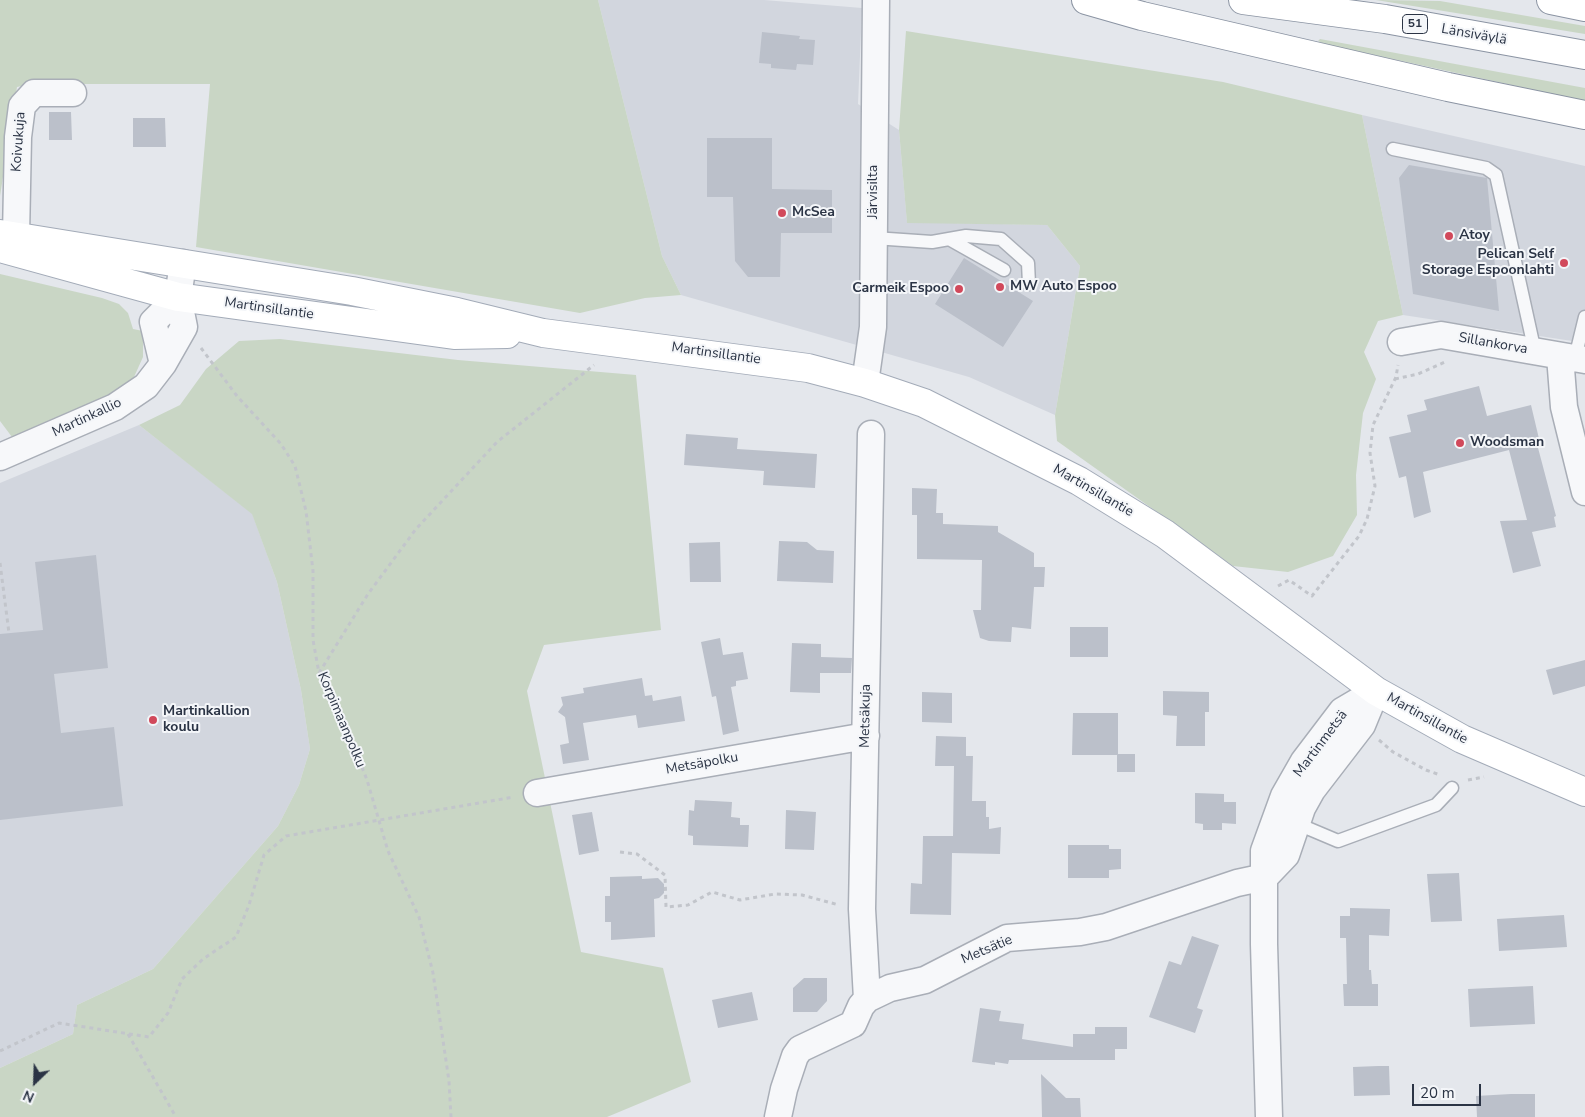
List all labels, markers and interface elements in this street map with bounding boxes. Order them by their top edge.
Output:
road number: 51 [1402,14,1428,34]
street label: Länsiväylä [1440,21,1508,49]
street label: Koivukuja [9,111,29,173]
street label: Järvisilta [866,165,882,219]
place label: McSea [792,205,835,221]
marker: McSea [776,207,788,219]
place label: Atoy [1459,228,1490,244]
marker: Atoy [1443,230,1455,242]
place label: Pelican Self Storage Espoonlahti [1422,247,1554,280]
marker: Pelican Self Storage Espoonlahti [1558,257,1570,269]
place label: MW Auto Espoo [1010,279,1117,295]
place label: Carmeik Espoo [852,281,949,297]
marker: MW Auto Espoo [994,281,1006,293]
marker: Carmeik Espoo [953,283,965,295]
street label: Martinsillantie [223,294,315,324]
street label: Sillankorva [1457,330,1529,358]
street label: Martinsillantie [670,339,762,369]
street label: Martinkallio [50,395,124,441]
place label: Woodsman [1470,435,1544,451]
marker: Woodsman [1454,437,1466,449]
street label: Martinsillantie [1050,461,1136,521]
street label: Korpimaanpolku [313,670,369,770]
street label: Metsäkuja [857,684,875,748]
street label: Martinsillantie [1384,690,1470,748]
place label: Martinkallion koulu [163,704,250,736]
street label: Martinmetsä [1290,707,1352,781]
marker: Martinkallion koulu [147,714,159,726]
street label: Metsäpolku [664,749,740,779]
street label: Metsätie [959,932,1015,968]
north arrow [10,1057,60,1107]
scale bar [1415,1074,1484,1106]
text: 20 m [1420,1083,1455,1103]
text: N [20,1085,37,1107]

